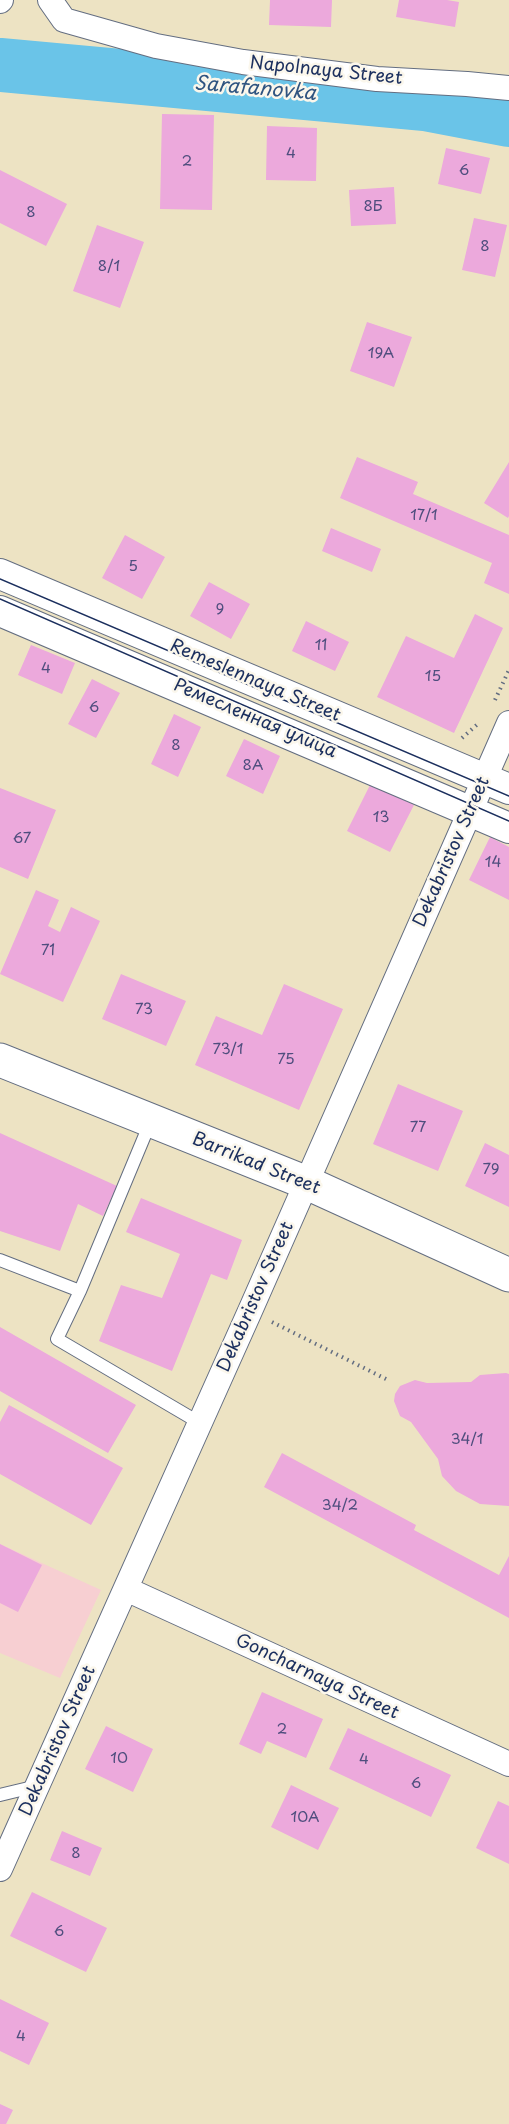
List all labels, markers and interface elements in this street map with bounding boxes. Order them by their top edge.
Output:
street label: Napolnaya Street [249,52,403,90]
water label: Sarafanovka [193,72,317,106]
house number: 4 [286,145,296,163]
house number: 2 [182,153,192,171]
house number: 6 [459,162,469,180]
house number: 8Б [363,198,383,216]
house number: 8 [26,204,36,222]
house number: 8 [480,238,490,256]
house number: 8/1 [98,258,120,276]
house number: 19А [368,345,394,363]
house number: 17/1 [410,507,438,525]
house number: 5 [128,558,138,576]
house number: 9 [216,601,224,619]
street label: Remeslennaya Street [166,635,344,727]
house number: 11 [315,637,327,655]
house number: 4 [41,660,51,678]
house number: 15 [425,668,441,686]
street label: Ремесленная улица [170,675,340,763]
house number: 6 [89,699,99,717]
house number: 8 [171,737,181,755]
house number: 8А [243,757,263,775]
street label: Dekabristov Street [409,774,495,930]
house number: 13 [373,809,389,827]
house number: 67 [13,830,31,848]
house number: 14 [485,854,501,872]
house number: 71 [41,942,55,960]
house number: 73 [135,1001,153,1019]
house number: 73/1 [213,1041,243,1059]
house number: 75 [277,1051,295,1069]
house number: 77 [410,1119,426,1137]
street label: Barrikad Street [189,1128,323,1200]
house number: 79 [482,1161,500,1179]
street label: Dekabristov Street [213,1219,299,1375]
house number: 34/1 [451,1431,483,1449]
house number: 34/2 [322,1497,358,1515]
street label: Goncharnaya Street [232,1630,402,1724]
street label: Dekabristov Street [15,1663,101,1819]
house number: 2 [277,1721,287,1739]
house number: 10 [110,1750,128,1768]
house number: 4 [359,1751,369,1769]
house number: 6 [411,1775,421,1793]
house number: 10А [290,1809,320,1827]
house number: 8 [71,1845,81,1863]
house number: 6 [54,1923,64,1941]
house number: 4 [16,2028,26,2046]

